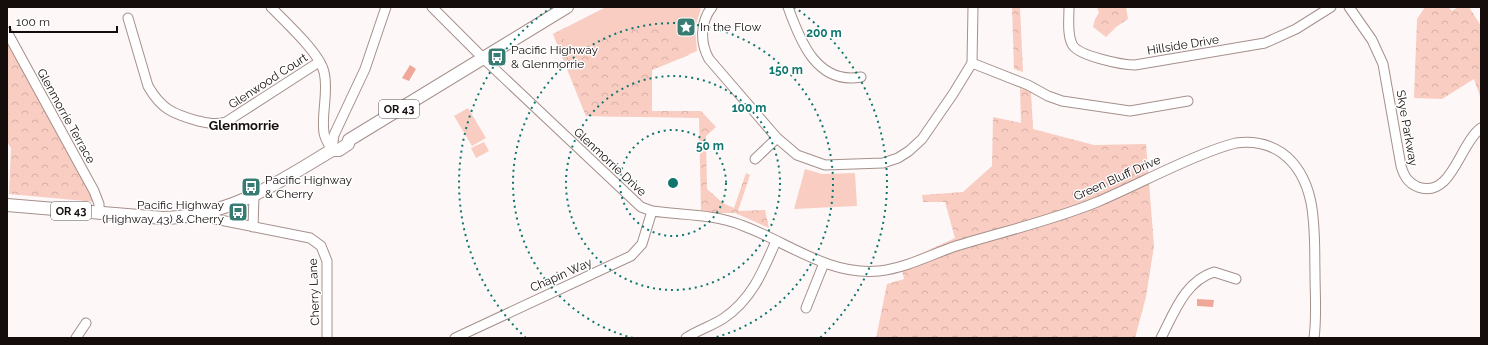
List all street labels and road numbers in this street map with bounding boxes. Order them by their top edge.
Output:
street label: Hillside Drive [1146,32,1220,58]
street label: Glenwood Court [226,50,310,112]
street label: Glenmorrie Terrace [34,66,98,166]
street label: Skye Parkway [1393,89,1421,168]
road number: OR 43 [379,100,419,118]
street label: Glenmorrie Drive [571,125,649,199]
street label: Green Bluff Drive [1071,153,1163,203]
road number: OR 43 [51,202,91,220]
street label: Chapin Way [528,255,595,295]
street label: Cherry Lane [306,258,322,326]

